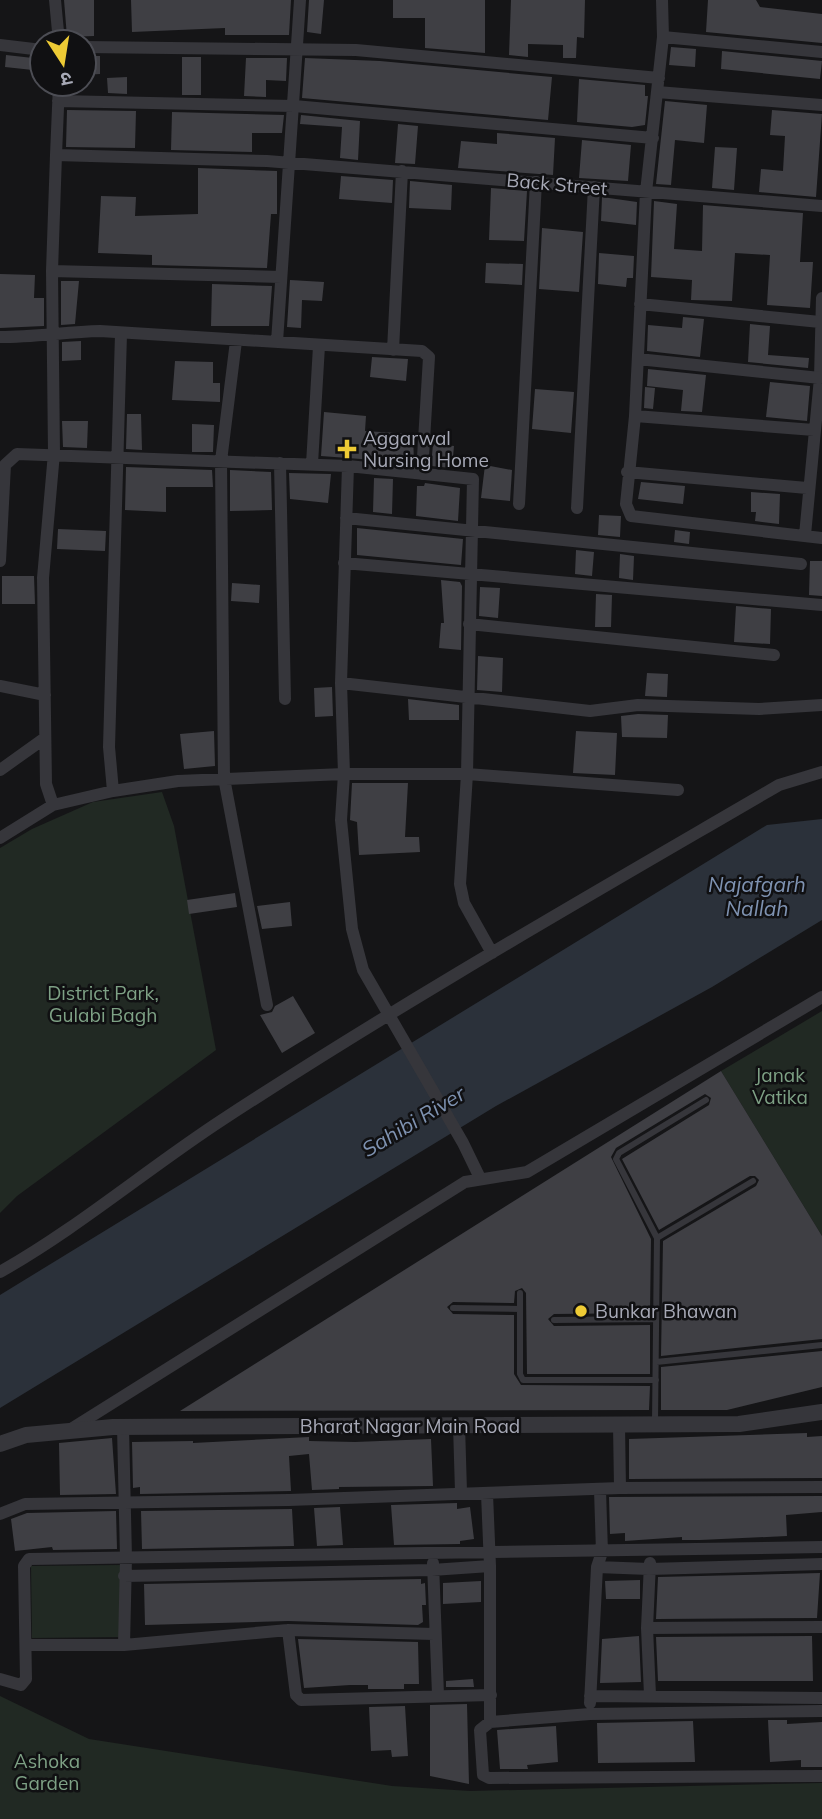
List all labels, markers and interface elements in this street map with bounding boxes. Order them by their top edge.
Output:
north arrow [28,28,98,98]
text: उ [58,67,74,93]
street label: Back Street [506,168,609,200]
place label: Aggarwal Nursing Home [363,426,489,472]
marker: Aggarwal Nursing Home [337,439,357,459]
water label: Najafgarh Nallah [708,871,806,921]
park label: District Park, Gulabi Bagh [47,981,159,1027]
park label: Janak Vatika [752,1063,808,1109]
water label: Sahibi River [357,1079,470,1162]
place label: Bunkar Bhawan [595,1299,737,1323]
marker: Bunkar Bhawan [573,1303,589,1319]
street label: Bharat Nagar Main Road [300,1414,520,1438]
park label: Ashoka Garden [14,1749,80,1795]

